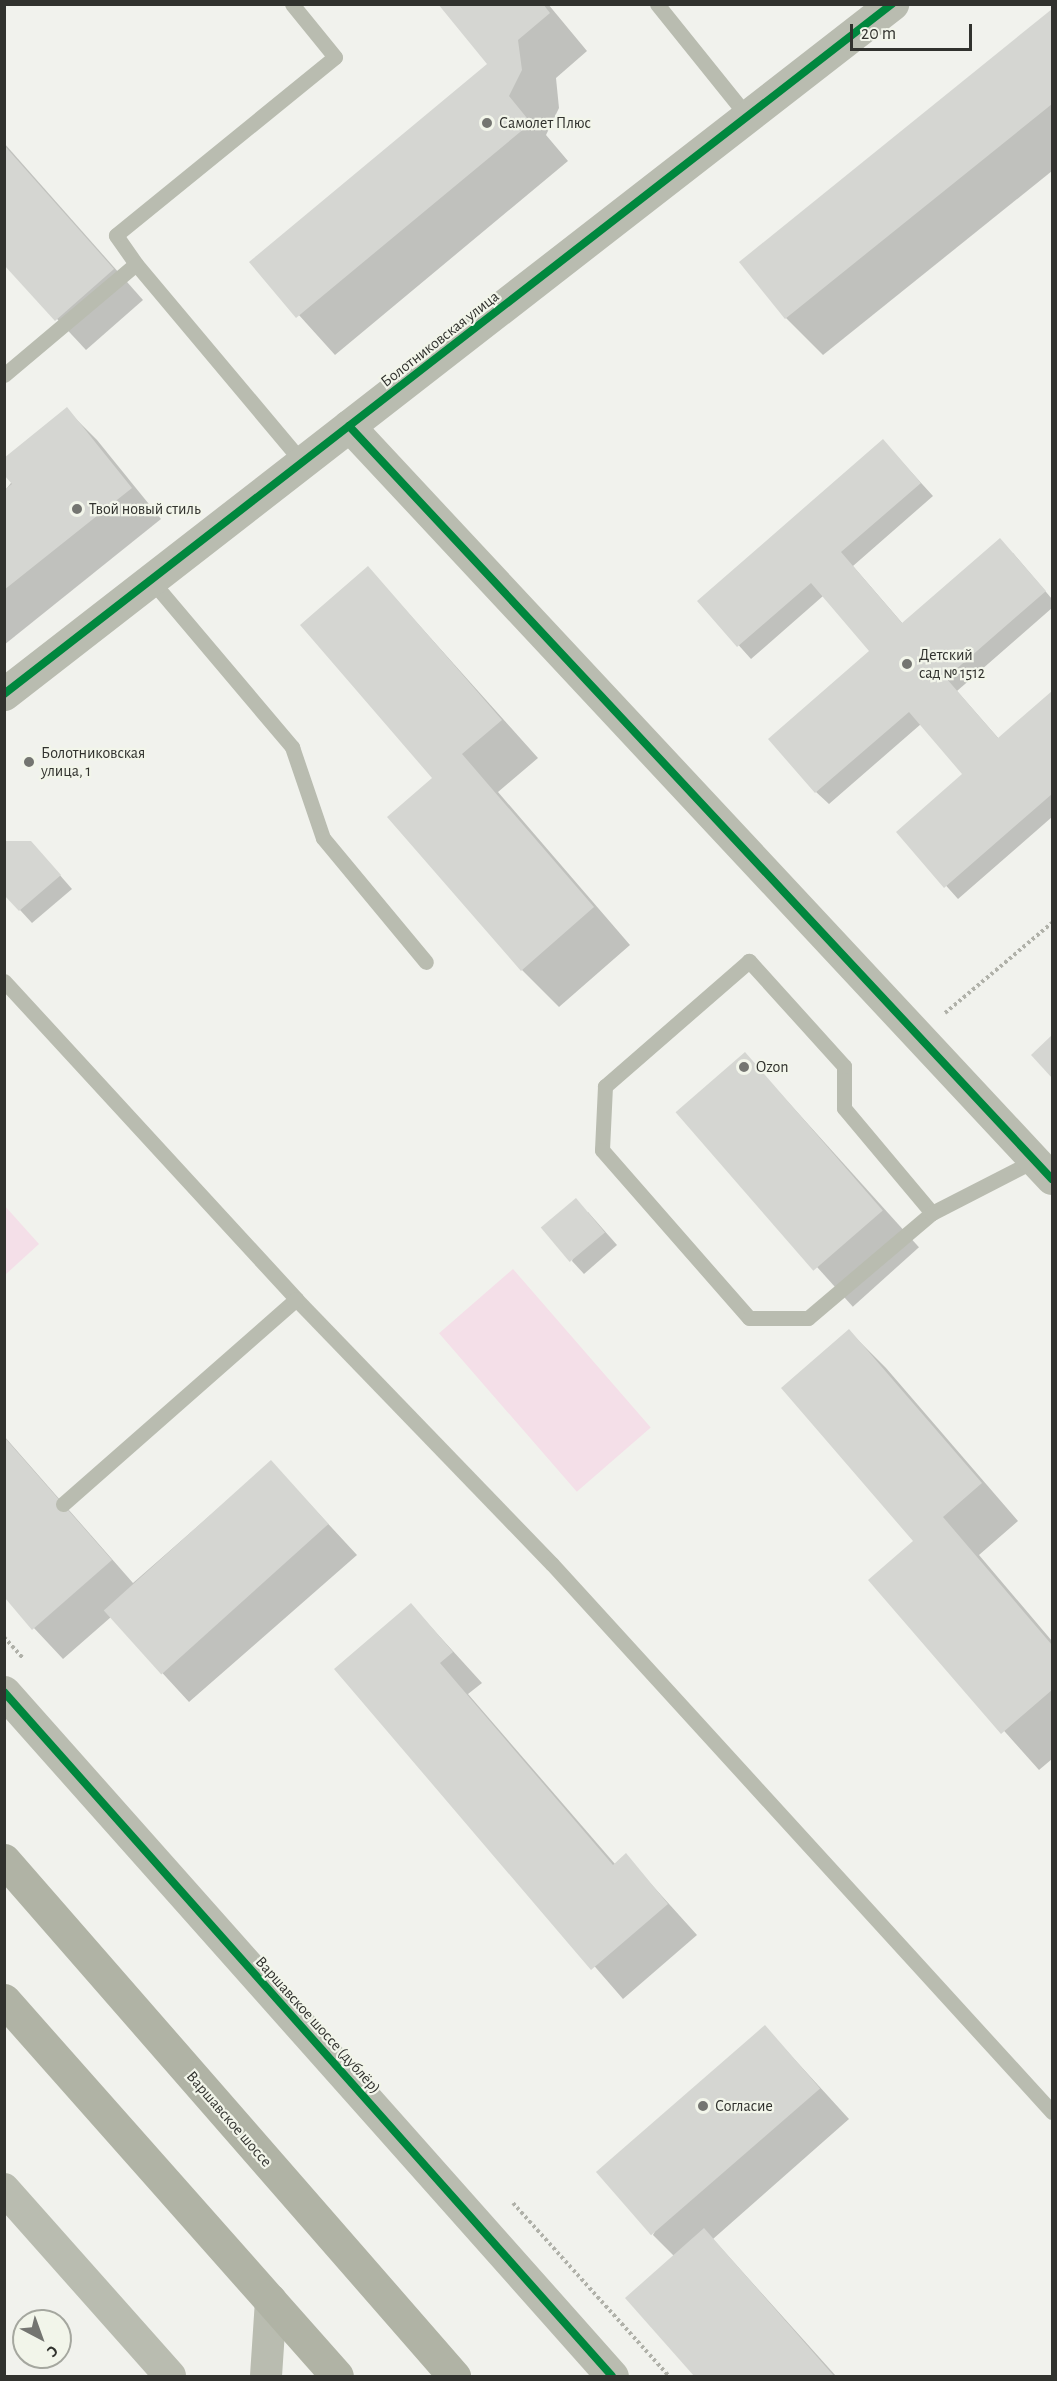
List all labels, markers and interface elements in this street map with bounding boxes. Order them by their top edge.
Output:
scale bar [853,12,974,50]
text: 20 m [861,25,896,43]
place label: Самолет Плюс [499,113,591,133]
marker: Самолет Плюс [480,116,494,130]
street label: Болотниковская улица [377,287,503,391]
place label: Твой новый стиль [89,499,201,519]
marker: Твой новый стиль [70,502,84,516]
place label: Детский сад № 1512 [919,645,985,683]
marker: Детский сад № 1512 [900,657,914,671]
place label: Болотниковская улица, 1 [41,743,145,781]
marker: Болотниковская улица, 1 [22,755,36,769]
place label: Ozon [756,1057,788,1077]
marker: Ozon [737,1060,751,1074]
street label: Варшавское шоссе (дублёр) [251,1952,385,2098]
street label: Варшавское шоссе [182,2067,276,2171]
place label: Согласие [715,2096,773,2116]
marker: Согласие [696,2099,710,2113]
north arrow [12,2309,72,2369]
text: С [44,2342,61,2360]

